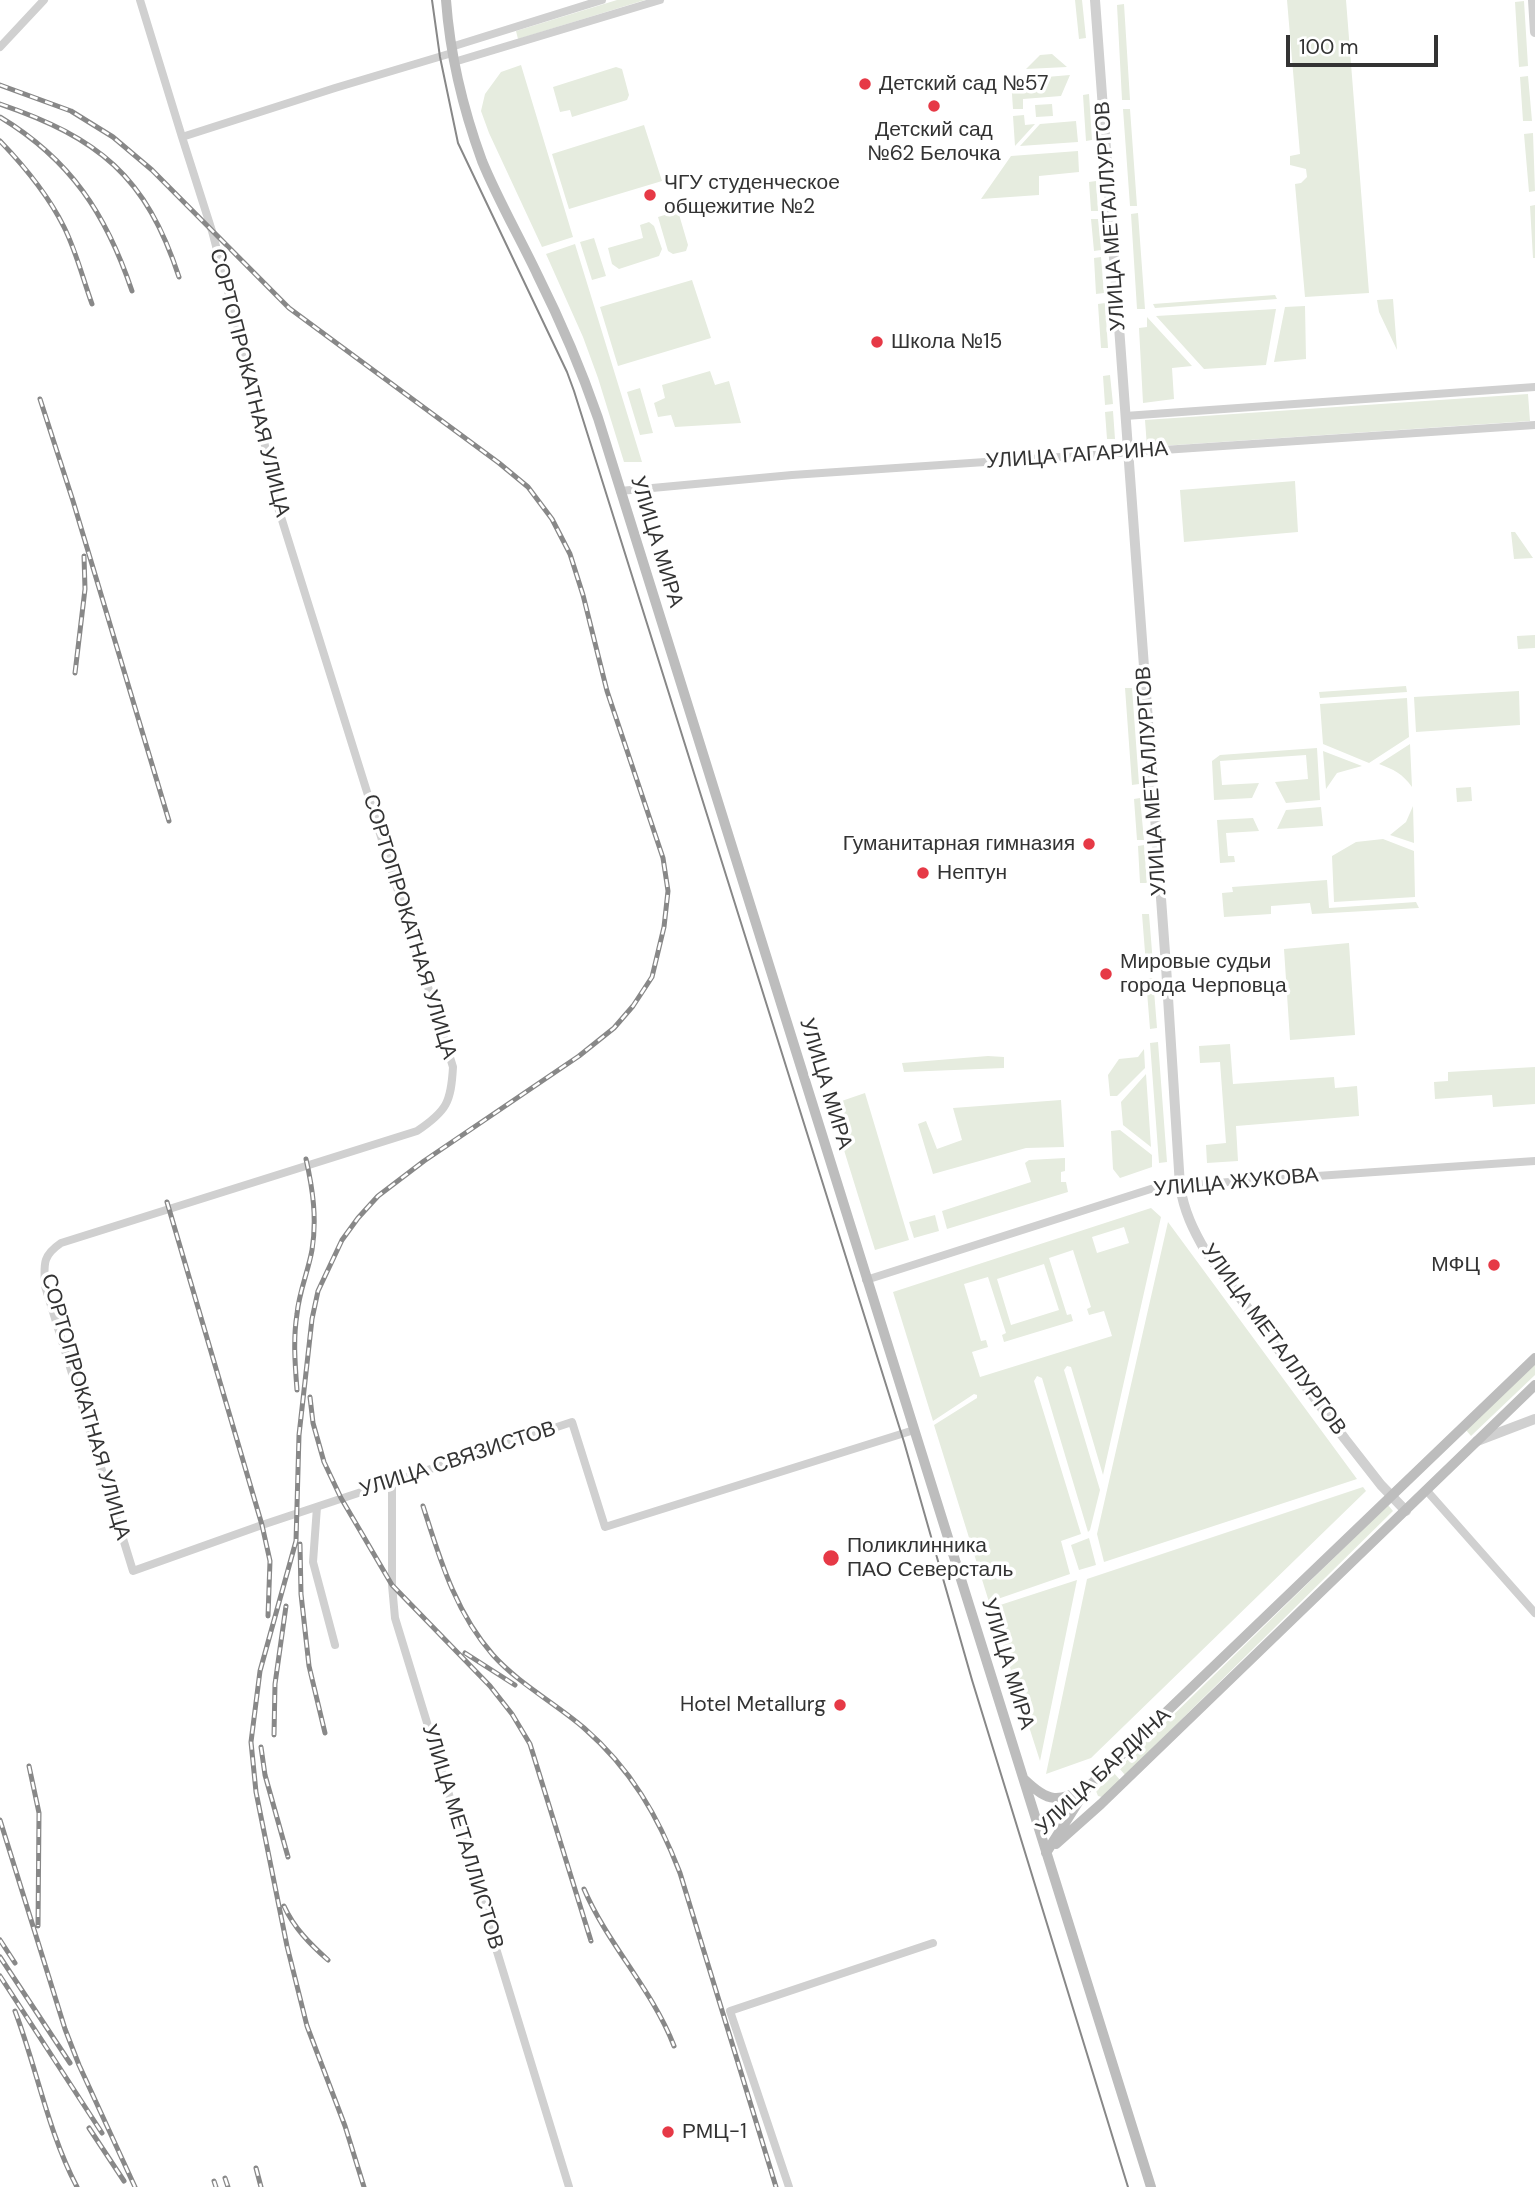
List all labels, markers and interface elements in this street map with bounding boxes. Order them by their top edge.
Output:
scale bar [1290,21,1442,65]
text: 100 m [1299,33,1359,61]
place label: Детский сад №57 [879,71,1049,97]
marker: Детский сад №57 [857,76,873,92]
marker: Детский сад №62 Белочка [926,98,942,114]
street label: УЛИЦА МЕТАЛЛУРГОВ [1090,100,1132,332]
place label: Детский сад №62 Белочка [867,117,1001,167]
place label: ЧГУ студенческое общежитие №2 [664,170,840,220]
marker: ЧГУ студенческое общежитие №2 [642,187,658,203]
street label: СОРТОПРОКАТНАЯ УЛИЦА [203,246,295,520]
place label: Школа №15 [891,329,1002,355]
marker: Школа №15 [869,334,885,350]
street label: УЛИЦА ГАГАРИНА [985,437,1169,475]
street label: УЛИЦА МИРА [624,473,688,611]
street label: УЛИЦА МЕТАЛЛУРГОВ [1131,665,1173,897]
street label: СОРТОПРОКАТНАЯ УЛИЦА [357,791,461,1063]
place label: Гуманитарная гимназия [843,831,1075,857]
marker: Гуманитарная гимназия [1081,836,1097,852]
place label: Нептун [937,860,1007,886]
marker: Нептун [915,865,931,881]
place label: Мировые судьи города Черповца [1120,949,1287,999]
marker: Мировые судьи города Черповца [1098,966,1114,982]
street label: УЛИЦА МИРА [793,1015,857,1153]
street label: УЛИЦА ЖУКОВА [1152,1163,1320,1203]
street label: УЛИЦА МЕТАЛЛУРГОВ [1195,1239,1351,1441]
place label: МФЦ [1431,1252,1480,1278]
marker: МФЦ [1486,1257,1502,1273]
street label: СОРТОПРОКАТНАЯ УЛИЦА [35,1271,135,1543]
street label: УЛИЦА СВЯЗИСТОВ [357,1416,559,1504]
place label: Поликлинника ПАО Северсталь [847,1533,1013,1583]
marker: Поликлинника ПАО Северсталь [821,1548,841,1568]
street label: УЛИЦА МИРА [975,1595,1039,1733]
place label: Hotel Metallurg [680,1692,826,1718]
marker: Hotel Metallurg [832,1697,848,1713]
street label: УЛИЦА БАРДИНА [1031,1703,1177,1841]
street label: УЛИЦА МЕТАЛЛИСТОВ [416,1721,508,1953]
place label: РМЦ-1 [682,2119,747,2145]
marker: РМЦ-1 [660,2124,676,2140]

